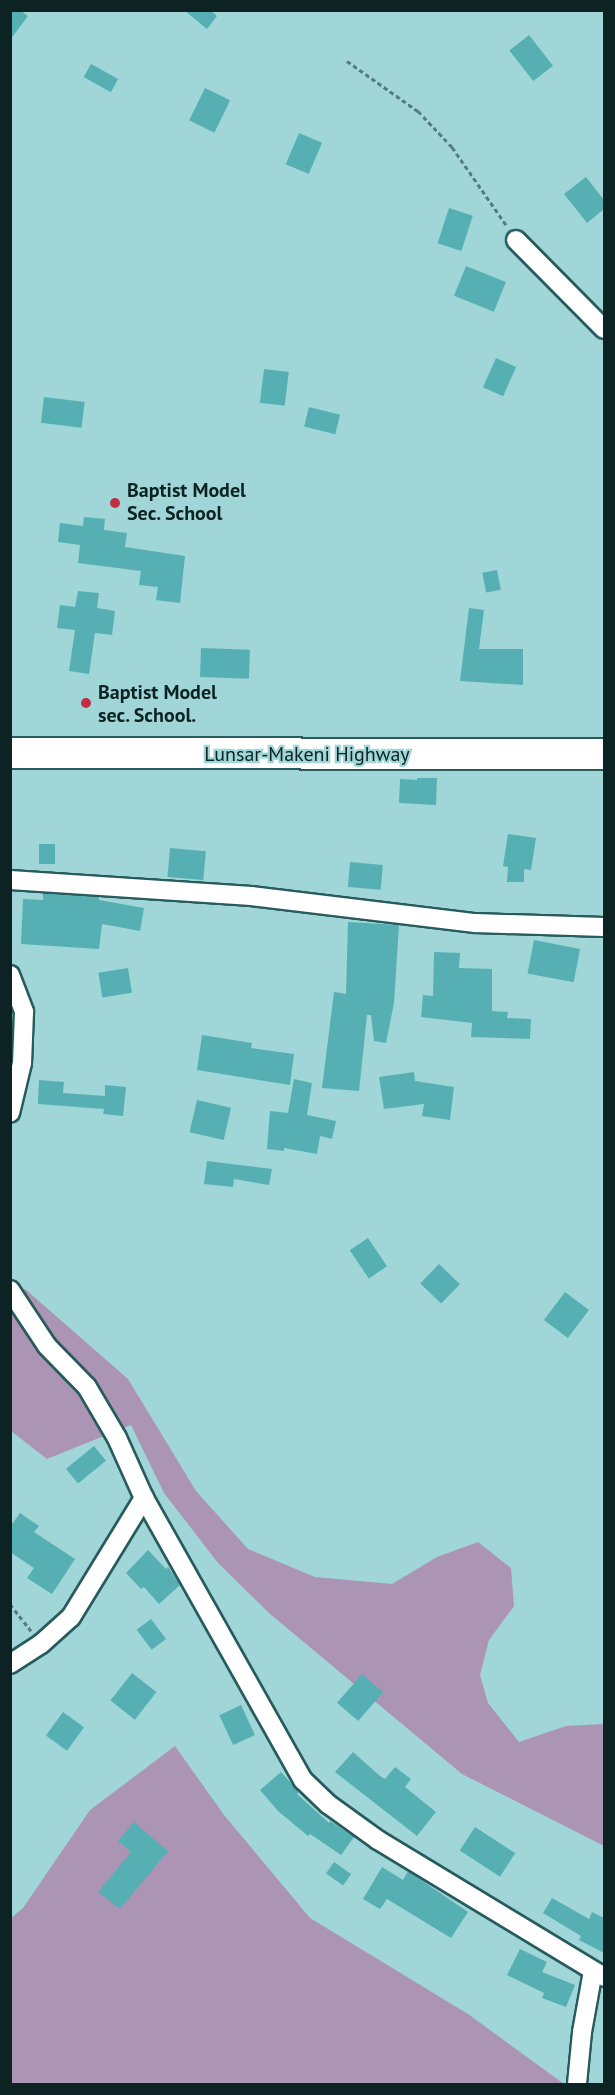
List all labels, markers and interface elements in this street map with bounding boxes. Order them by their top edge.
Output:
place label: Baptist Model Sec. School [127,479,246,526]
marker: Baptist Model Sec. School [108,496,122,510]
place label: Baptist Model sec. School. [98,680,217,727]
marker: Baptist Model sec. School. [79,696,93,710]
street label: Lunsar-Makeni Highway [204,742,410,766]

